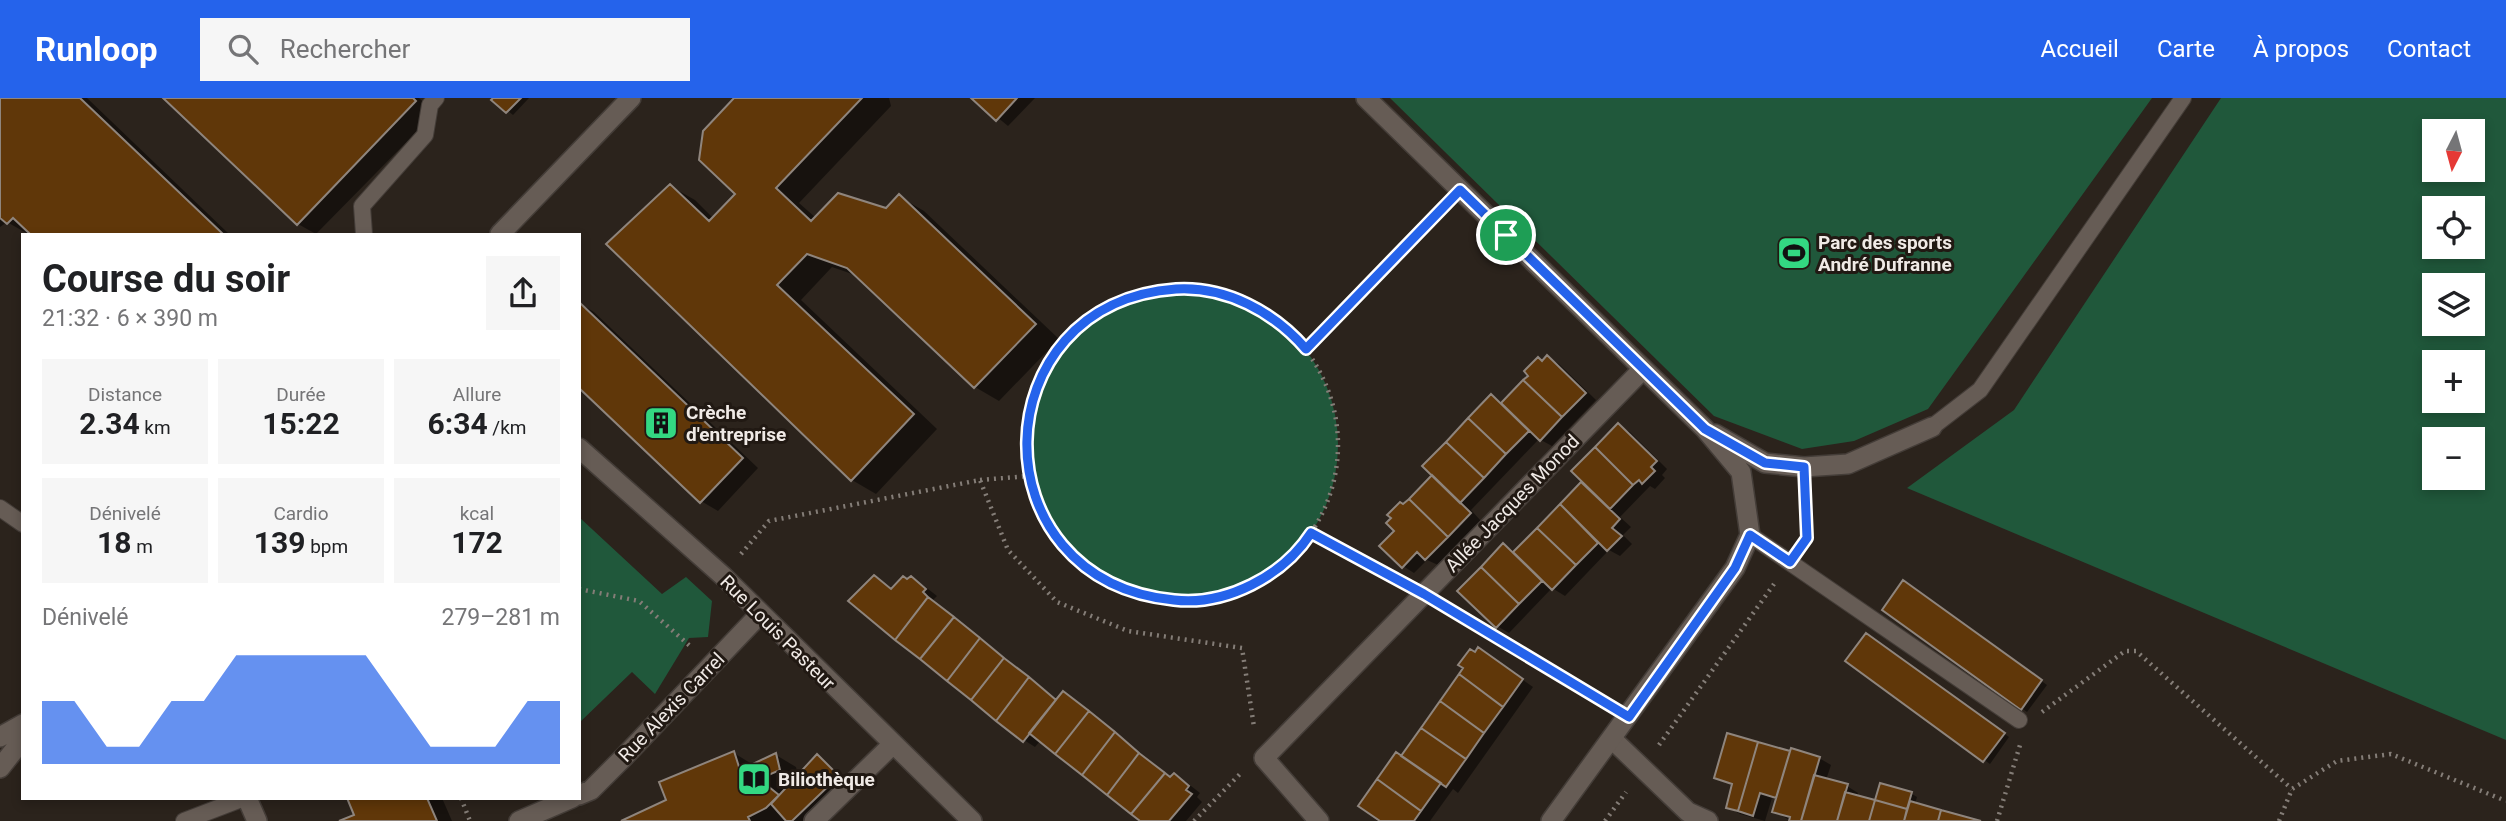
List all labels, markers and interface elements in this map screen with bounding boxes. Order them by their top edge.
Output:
search box [200,18,690,81]
text: Runloop [35,30,158,69]
icon: search [224,30,262,68]
text: Rechercher [280,34,410,64]
text: Accueil [2040,35,2119,63]
text: Carte [2157,35,2215,63]
text: À propos [2253,35,2349,63]
text: Contact [2387,35,2471,63]
north arrow [2422,119,2485,182]
map controls [2422,119,2485,490]
button: locate [2422,196,2485,259]
pin [1476,205,1536,265]
icon: arrive [1487,216,1525,254]
place label: Parc des sports André Dufranne [1818,231,1952,276]
sports icon: Parc des sports André Dufranne [1775,234,1813,272]
button: share [486,256,560,330]
text: Course du soir [42,257,290,301]
button: layers [2422,273,2485,336]
text: 21:32 · 6 × 390 m [42,305,218,332]
button: + [2422,350,2485,413]
text: Distance [88,383,162,406]
text: Durée [276,383,326,406]
text: Allure [453,383,501,406]
place label: Crèche d'entreprise [686,401,786,446]
building icon: Crèche d'entreprise [642,404,680,442]
text: 2.34 [79,406,140,441]
text: 15:22 [262,406,340,441]
text: 6:34 [428,406,488,441]
text: km [140,416,171,439]
text: /km [488,416,526,439]
button: − [2422,427,2485,490]
street label: Allée Jacques Monod [1441,430,1584,577]
text: Dénivelé [89,502,161,525]
text: Cardio [273,502,329,525]
text: kcal [460,502,494,525]
text: 18 [97,525,132,560]
text: 139 [254,525,305,560]
text: 172 [451,525,503,560]
text: m [132,535,153,558]
text: bpm [305,535,348,558]
street label: Rue Louis Pasteur [715,570,840,695]
text: Dénivelé [42,604,129,631]
text: 279–281 m [441,604,560,631]
street label: Rue Alexis Carrel [614,648,729,767]
library icon: Biliothèque [735,760,773,798]
place label: Biliothèque [778,768,875,791]

